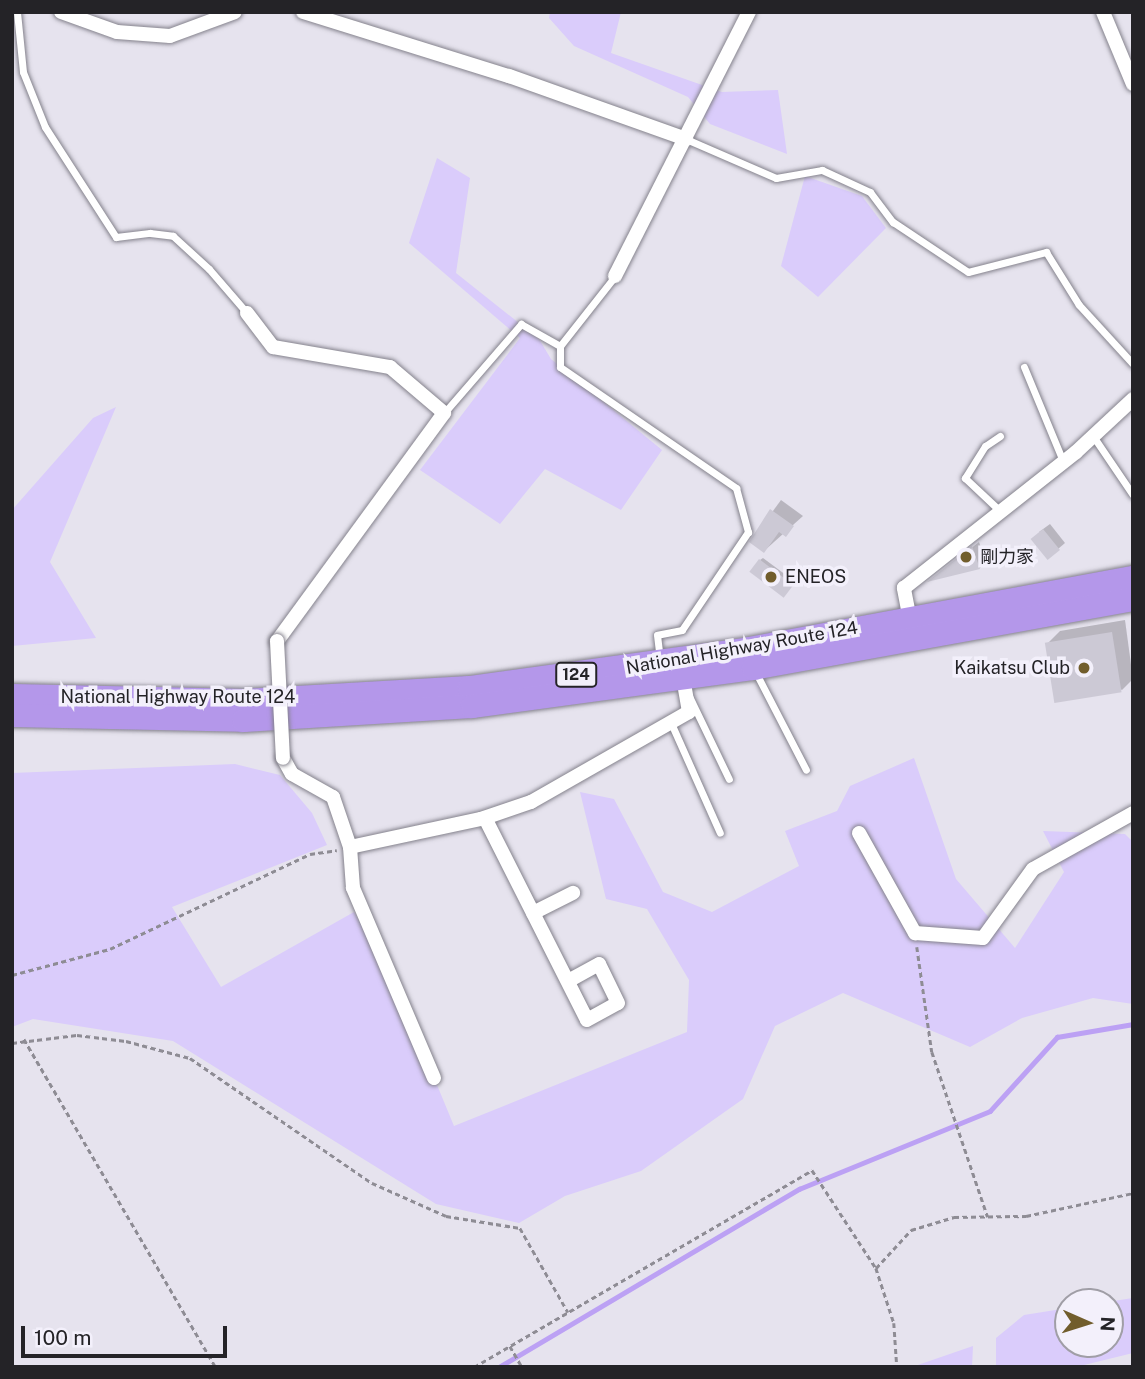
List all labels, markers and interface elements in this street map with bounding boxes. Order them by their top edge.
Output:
place label: 剛力家 [980,546,1034,568]
marker: 剛力家 [958,549,974,565]
place label: ENEOS [785,566,846,588]
marker: ENEOS [763,569,779,585]
street label: National Highway Route 124 [624,617,860,679]
place label: Kaikatsu Club [954,657,1070,679]
marker: Kaikatsu Club [1076,660,1092,676]
road number: 124 [555,662,597,688]
street label: National Highway Route 124 [61,686,295,708]
north arrow [1054,1288,1124,1358]
scale bar [24,1312,231,1356]
text: N [1097,1316,1119,1332]
text: 100 m [34,1325,91,1350]

